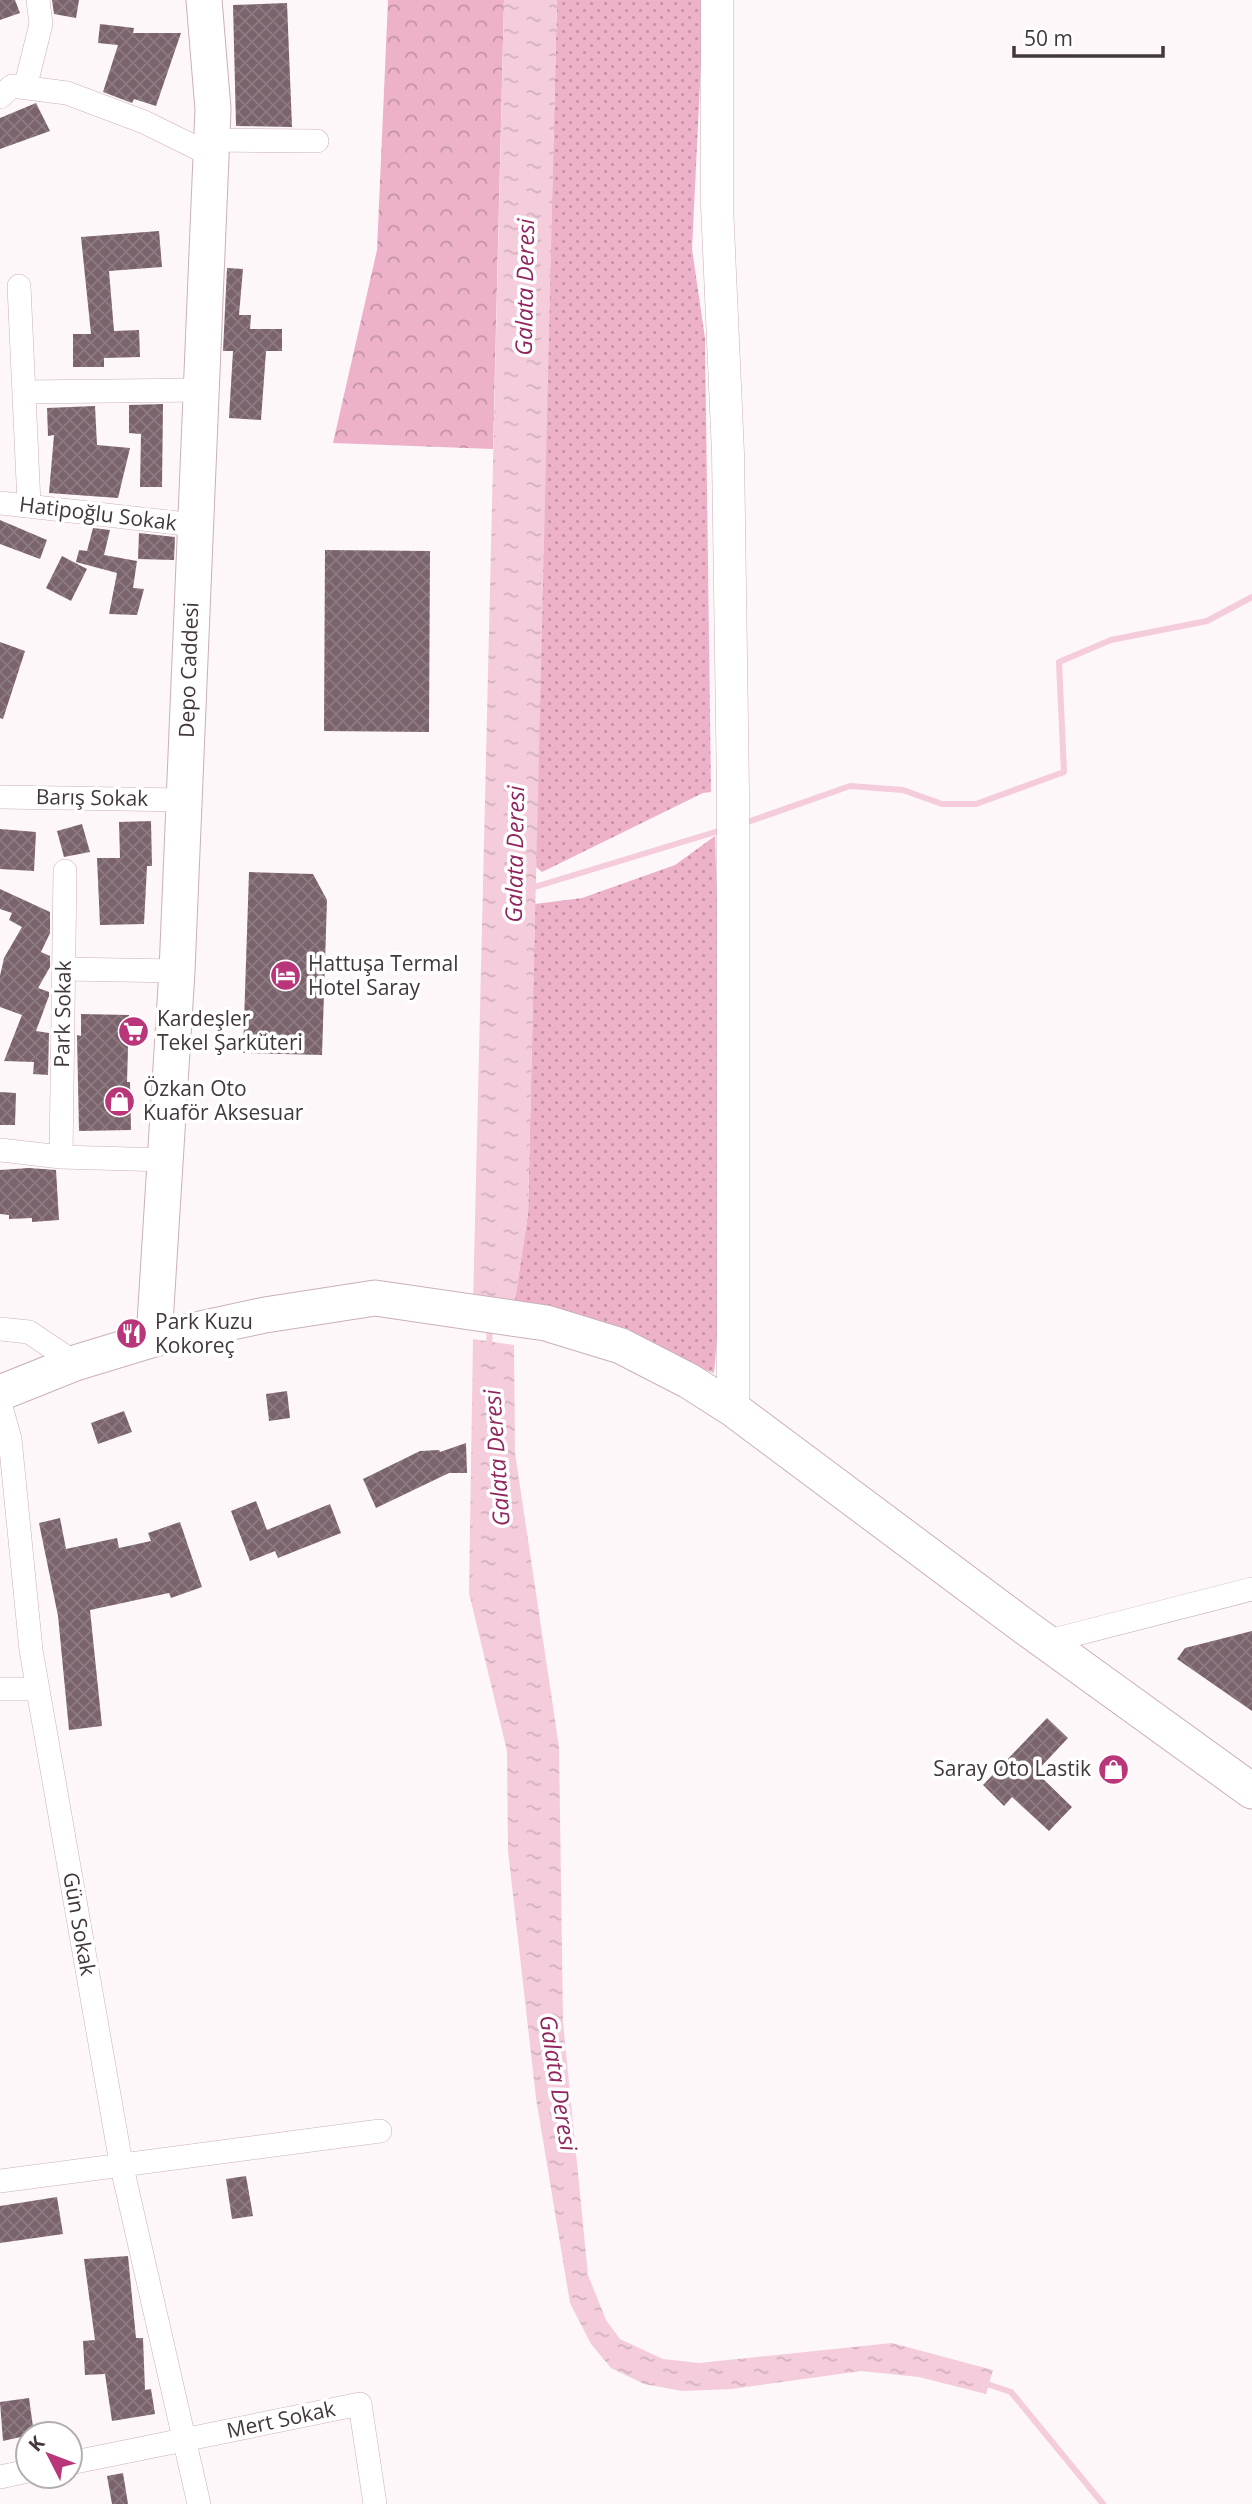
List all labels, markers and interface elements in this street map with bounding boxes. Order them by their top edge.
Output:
scale bar [1014,14,1163,58]
text: 50 m [1024,24,1073,52]
water label: Galata Deresi [507,217,541,356]
street label: Hatipoğlu Sokak [18,489,178,537]
street label: Depo Caddesi [172,602,204,738]
street label: Barış Sokak [36,782,148,812]
water label: Galata Deresi [497,784,531,923]
place label: Hattuşa Termal Hotel Saray [308,949,459,1001]
hotel icon: Hattuşa Termal Hotel Saray [268,959,302,993]
street label: Park Sokak [47,960,77,1068]
place label: Kardeşler Tekel Şarküteri [157,1004,303,1056]
supermarket icon: Kardeşler Tekel Şarküteri [117,1014,151,1048]
place label: Özkan Oto Kuaför Aksesuar [143,1074,304,1126]
shop icon: Özkan Oto Kuaför Aksesuar [103,1084,137,1118]
place label: Park Kuzu Kokoreç [155,1307,253,1359]
restaurant icon: Park Kuzu Kokoreç [115,1317,149,1351]
water label: Galata Deresi [475,1387,517,1528]
shop icon: Saray Oto Lastik [1097,1752,1131,1786]
place label: Saray Oto Lastik [933,1754,1091,1782]
street label: Gün Sokak [57,1870,103,1978]
water label: Galata Deresi [532,2013,586,2154]
street label: Mert Sokak [224,2394,338,2444]
north arrow [14,2420,84,2490]
text: K [22,2430,51,2457]

